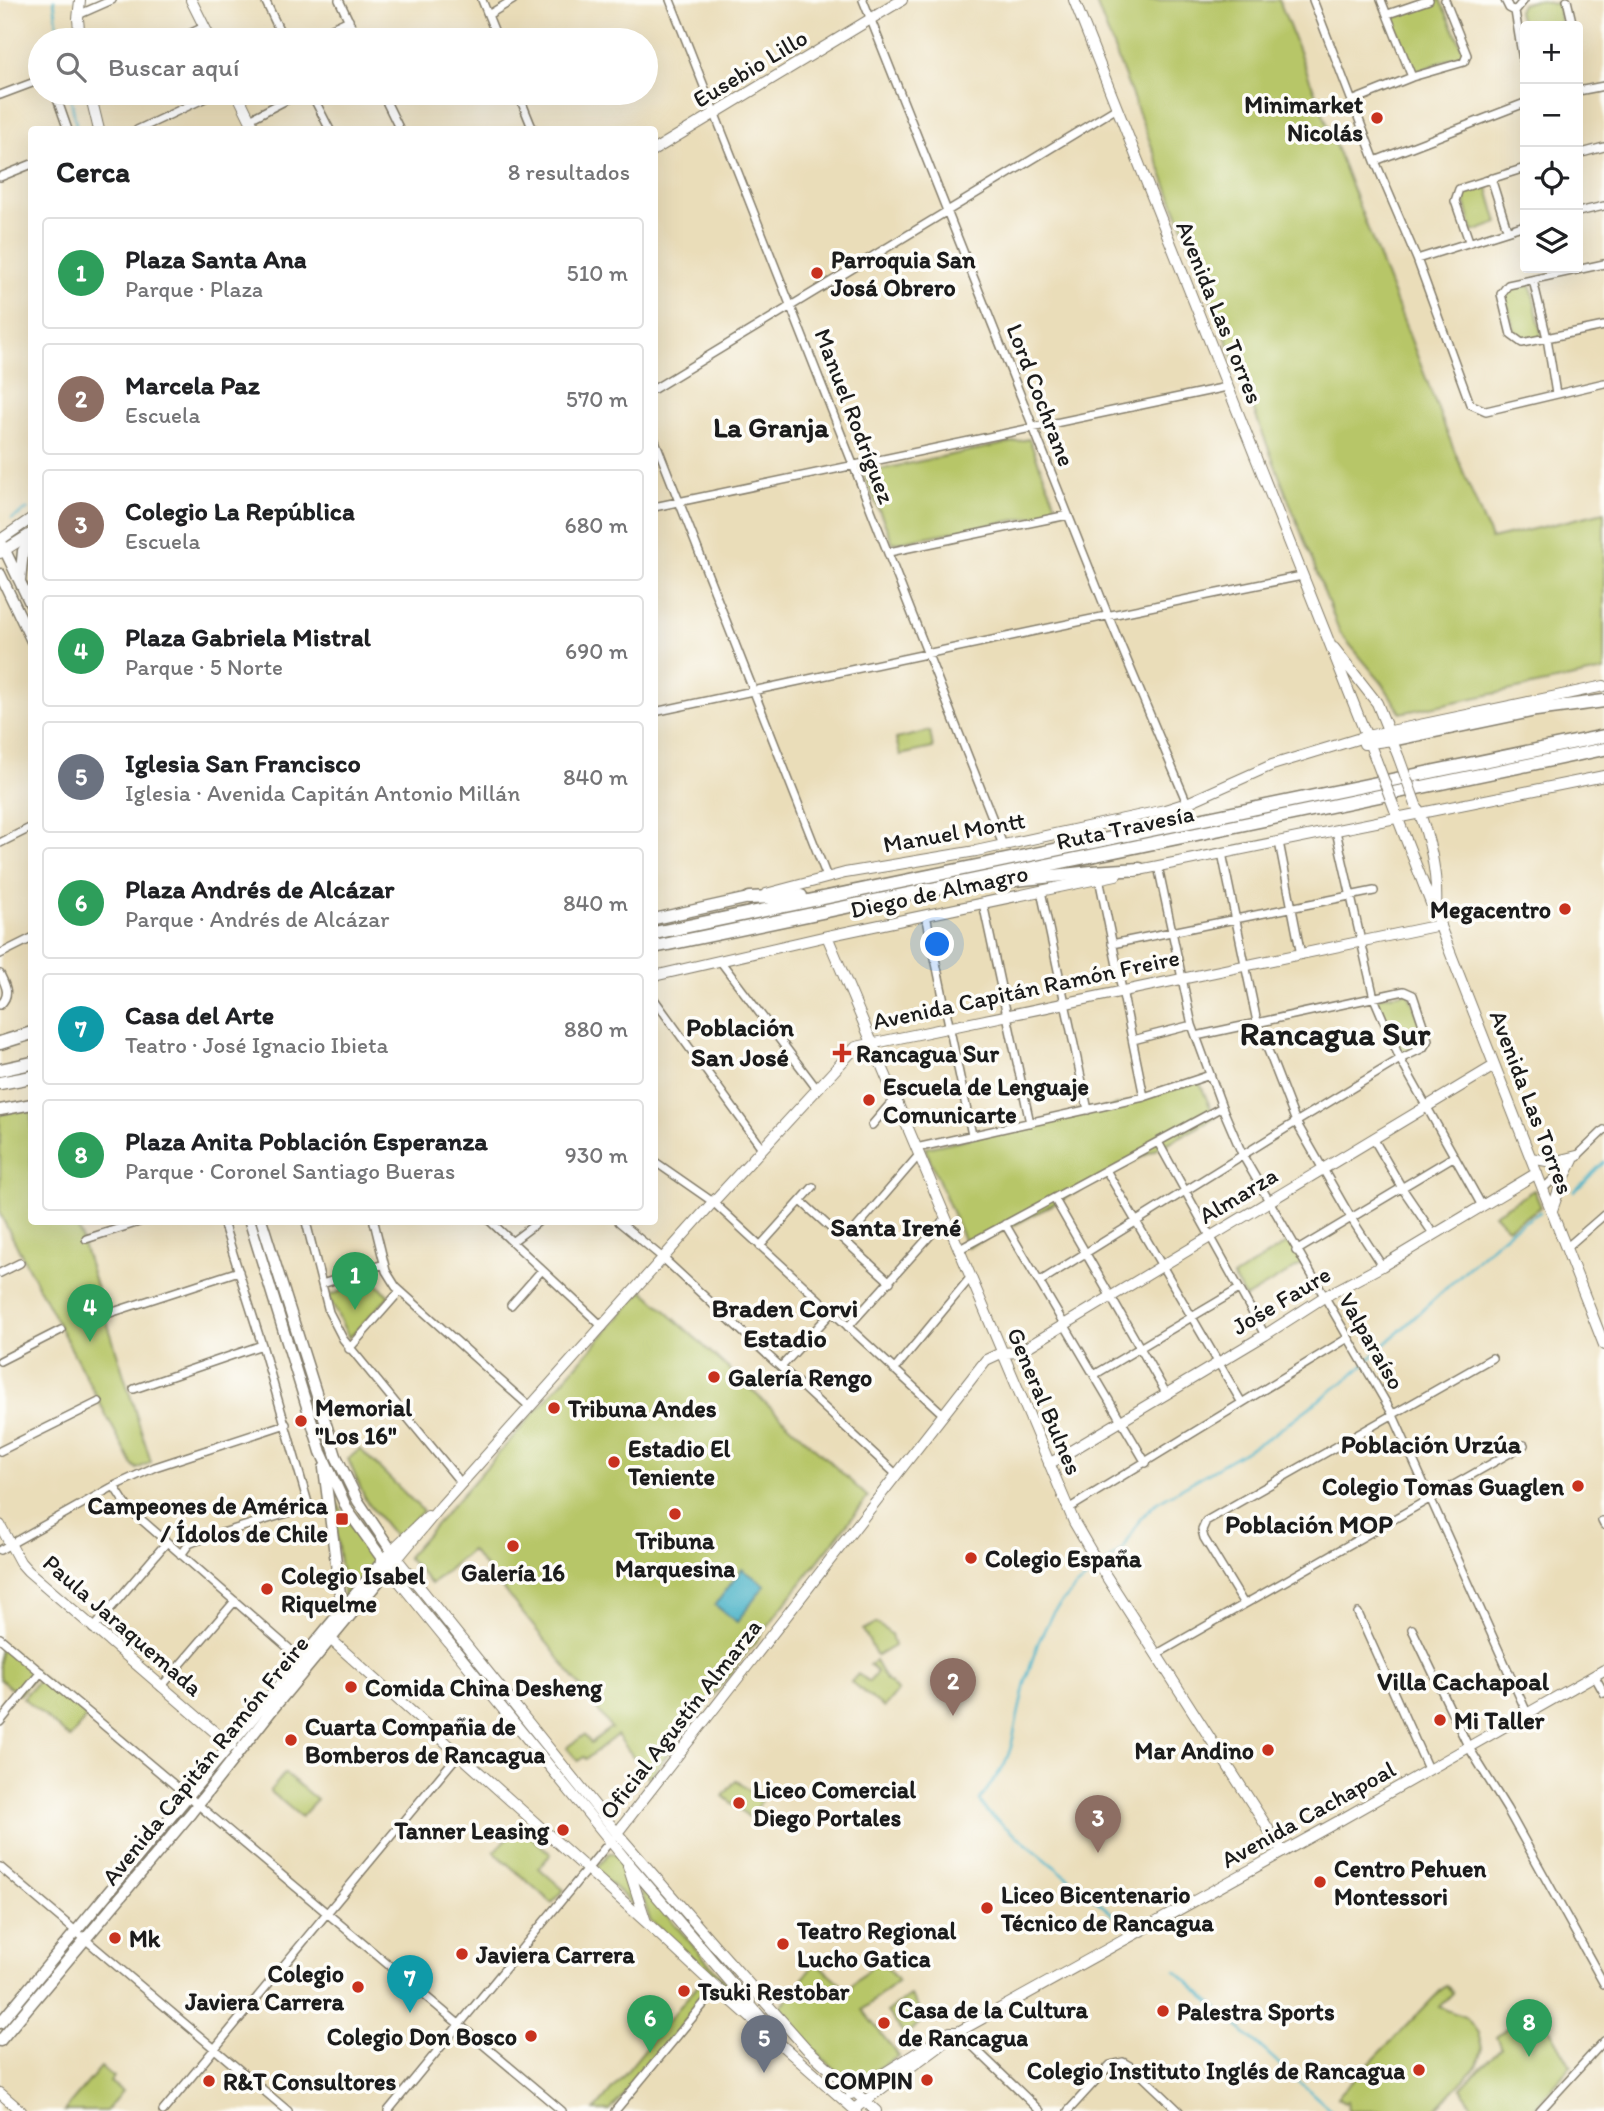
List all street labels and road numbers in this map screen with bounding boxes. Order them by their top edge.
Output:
street label: Eusebio Lillo [687,22,813,114]
street label: Avenida Las Torres [1170,216,1270,408]
street label: Lord Cochrane [1000,320,1082,470]
street label: Manuel Rodríguez [808,324,902,508]
street label: Ruta Travesía [1053,798,1197,856]
street label: Manuel Montt [881,805,1027,859]
street label: Diego de Almagro [847,858,1031,924]
street label: Avenida Capitán Ramón Freire [870,942,1182,1036]
street label: Avenida Las Torres [1484,1006,1580,1198]
street label: Almarza [1193,1160,1283,1230]
street label: Jośe Faure [1226,1259,1336,1341]
street label: Valparaíso [1333,1287,1411,1395]
street label: General Bulnes [1001,1323,1089,1479]
street label: Paula Jaraquemada [37,1548,209,1703]
street label: Oficial Agustín Almarza [593,1613,767,1825]
street label: Avenida Capitán Ramón Freire [95,1629,315,1891]
street label: Avenida Cachapoal [1216,1754,1400,1874]

